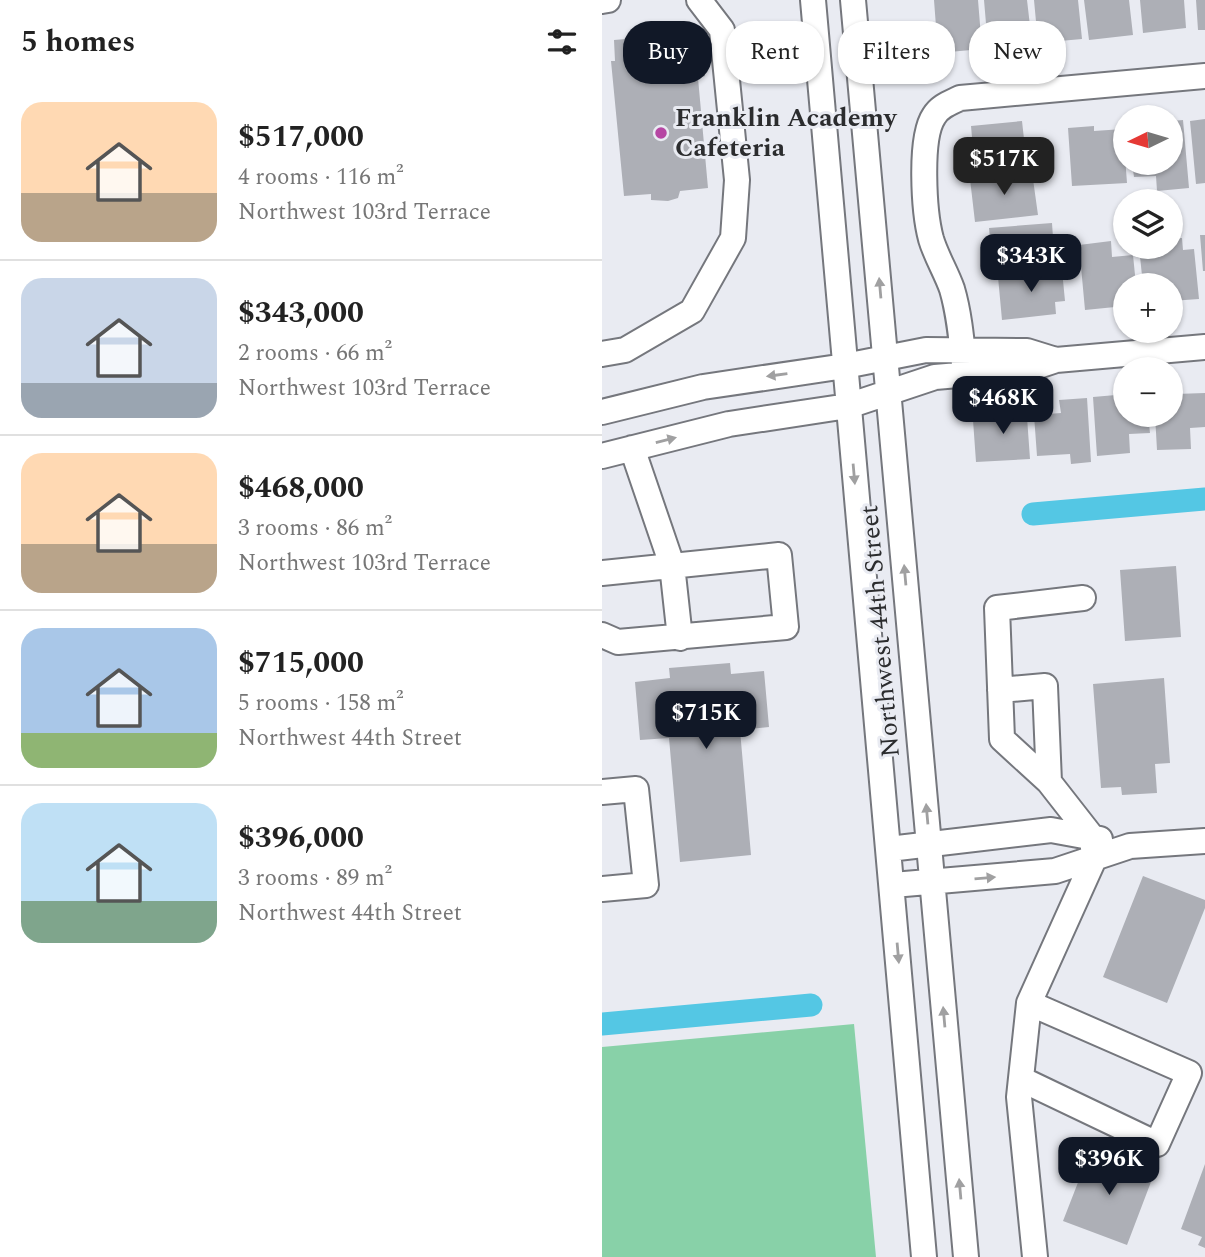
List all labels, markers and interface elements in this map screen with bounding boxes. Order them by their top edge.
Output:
text: 5 homes [21,19,135,65]
chip: Buy [623,21,712,84]
chip: Rent [726,21,824,84]
chip: Filters [838,21,955,84]
chip: New [969,21,1066,84]
icon: filters [543,23,581,61]
place label: Franklin Academy Cafeteria [675,98,898,168]
north arrow [1113,105,1183,175]
map controls [1113,105,1183,427]
text: $517,000 [238,114,364,160]
marker: Franklin Academy Cafeteria [653,125,669,141]
icon: home [77,130,161,214]
pin: $517K [955,138,1053,197]
text: $517K [969,142,1039,177]
text: 4 rooms · 116 m² [238,160,404,195]
button: layers [1113,189,1183,259]
text: Northwest 103rd Terrace [238,195,491,230]
pin: $343K [982,234,1080,294]
text: $343K [996,239,1066,274]
button: + [1113,273,1183,343]
one-way arrow [874,277,885,299]
text: $343,000 [238,290,364,336]
icon: home [77,306,161,390]
text: 2 rooms · 66 m² [238,336,392,371]
button: − [1113,357,1183,427]
one-way arrow [766,370,788,381]
text: Northwest 103rd Terrace [238,371,491,406]
pin: $468K [954,376,1052,436]
text: $468K [968,381,1038,416]
one-way arrow [655,434,677,445]
one-way arrow [849,464,860,486]
text: $468,000 [238,465,364,511]
icon: home [77,481,161,565]
street label: Northwest 44th Street [849,503,911,759]
text: 3 rooms · 86 m² [238,511,392,546]
text: Northwest 103rd Terrace [238,546,491,581]
one-way arrow [899,564,910,586]
text: $715,000 [238,640,364,686]
icon: home [77,656,161,740]
text: 5 rooms · 158 m² [238,686,404,721]
pin: $715K [657,692,755,751]
text: $715K [671,696,741,731]
text: Northwest 44th Street [238,721,462,756]
one-way arrow [921,803,932,825]
text: $396,000 [238,815,364,861]
icon: home [77,831,161,915]
text: 3 rooms · 89 m² [238,861,392,896]
one-way arrow [975,872,997,883]
text: Northwest 44th Street [238,896,462,931]
one-way arrow [893,942,904,964]
one-way arrow [938,1006,949,1028]
pin: $396K [1060,1138,1158,1197]
text: $396K [1074,1142,1144,1177]
one-way arrow [954,1178,965,1200]

